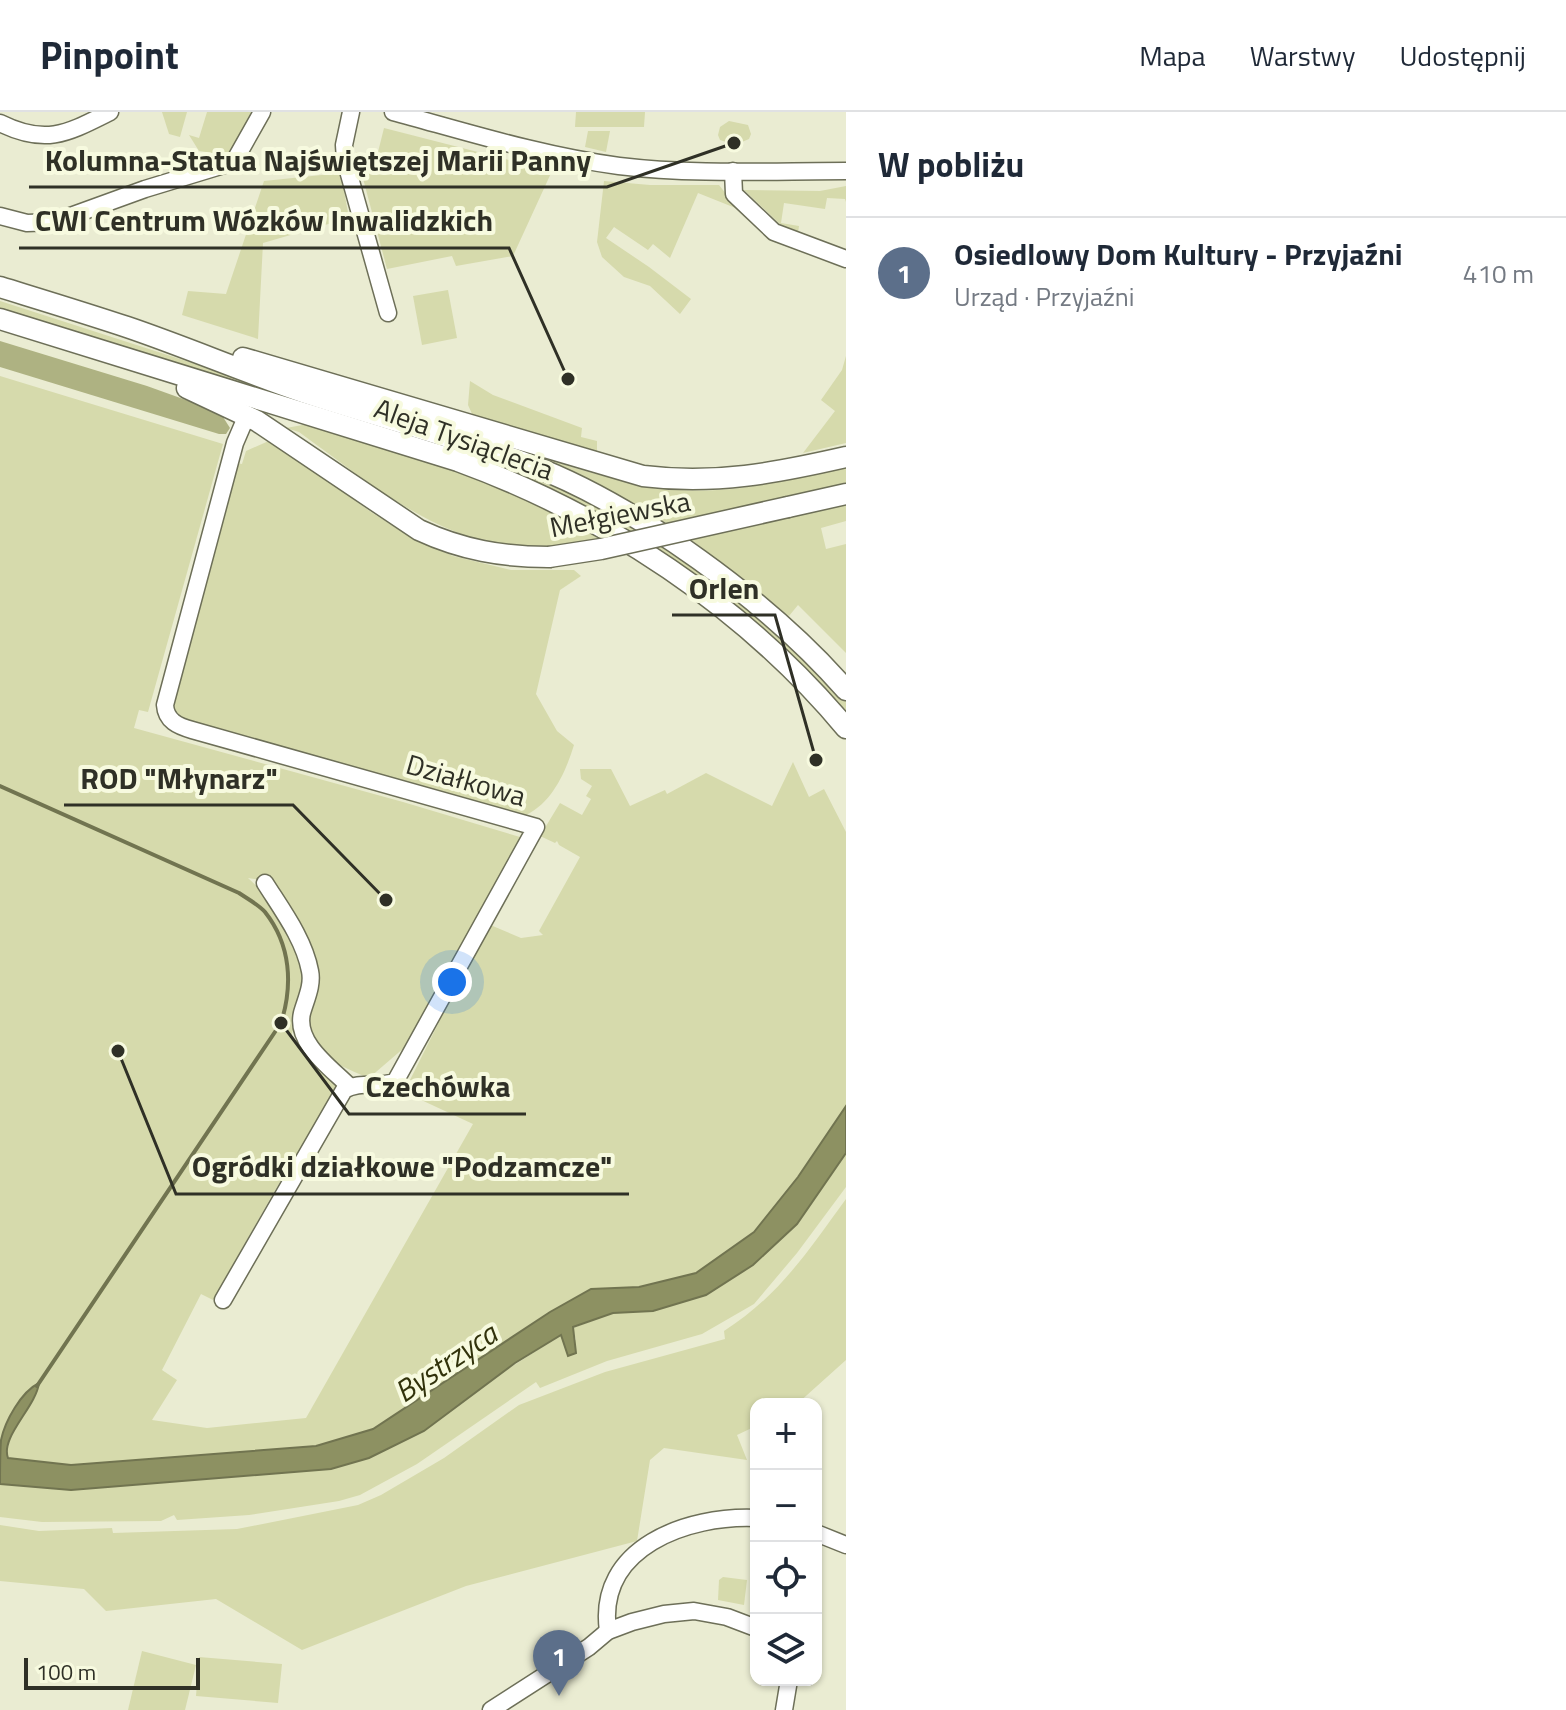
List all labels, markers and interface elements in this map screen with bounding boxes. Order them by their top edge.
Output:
text: Pinpoint [40,26,179,84]
text: Mapa [1139,34,1206,77]
text: Warstwy [1250,34,1355,77]
text: Udostępnij [1399,34,1526,77]
callout: Kolumna-Statua Najświętszej Marii Panny [29,133,607,187]
text: Kolumna-Statua Najświętszej Marii Panny [45,137,591,183]
text: W pobliżu [878,138,1024,190]
callout: CWI Centrum Wózków Inwalidzkich [19,194,509,248]
text: CWI Centrum Wózków Inwalidzkich [35,197,493,243]
text: Osiedlowy Dom Kultury - Przyjaźni [954,231,1403,277]
text: 1 [897,254,911,293]
text: 410 m [1463,254,1534,293]
text: Urząd · Przyjaźni [954,277,1134,316]
street label: Aleja Tysiąclecia [368,386,560,491]
street label: Mełgiewska [546,479,694,548]
callout: Orlen [672,561,775,615]
text: Orlen [689,565,759,611]
street label: Działkowa [401,742,531,817]
callout: ROD "Młynarz" [64,751,293,805]
text: ROD "Młynarz" [80,755,278,801]
your location [432,962,472,1002]
callout: Czechówka [349,1060,526,1114]
text: Czechówka [365,1063,511,1109]
callout: Ogródki działkowe "Podzamcze" [176,1140,629,1194]
text: Ogródki działkowe "Podzamcze" [192,1143,612,1189]
water label: Bystrzyca [385,1310,508,1413]
map controls [750,1398,822,1686]
button: + [750,1398,822,1470]
button: − [750,1470,822,1542]
button: locate [750,1542,822,1614]
button: layers [750,1614,822,1686]
pin: 1 [533,1630,585,1696]
scale bar [24,1654,200,1690]
text: 100 m [36,1655,96,1689]

